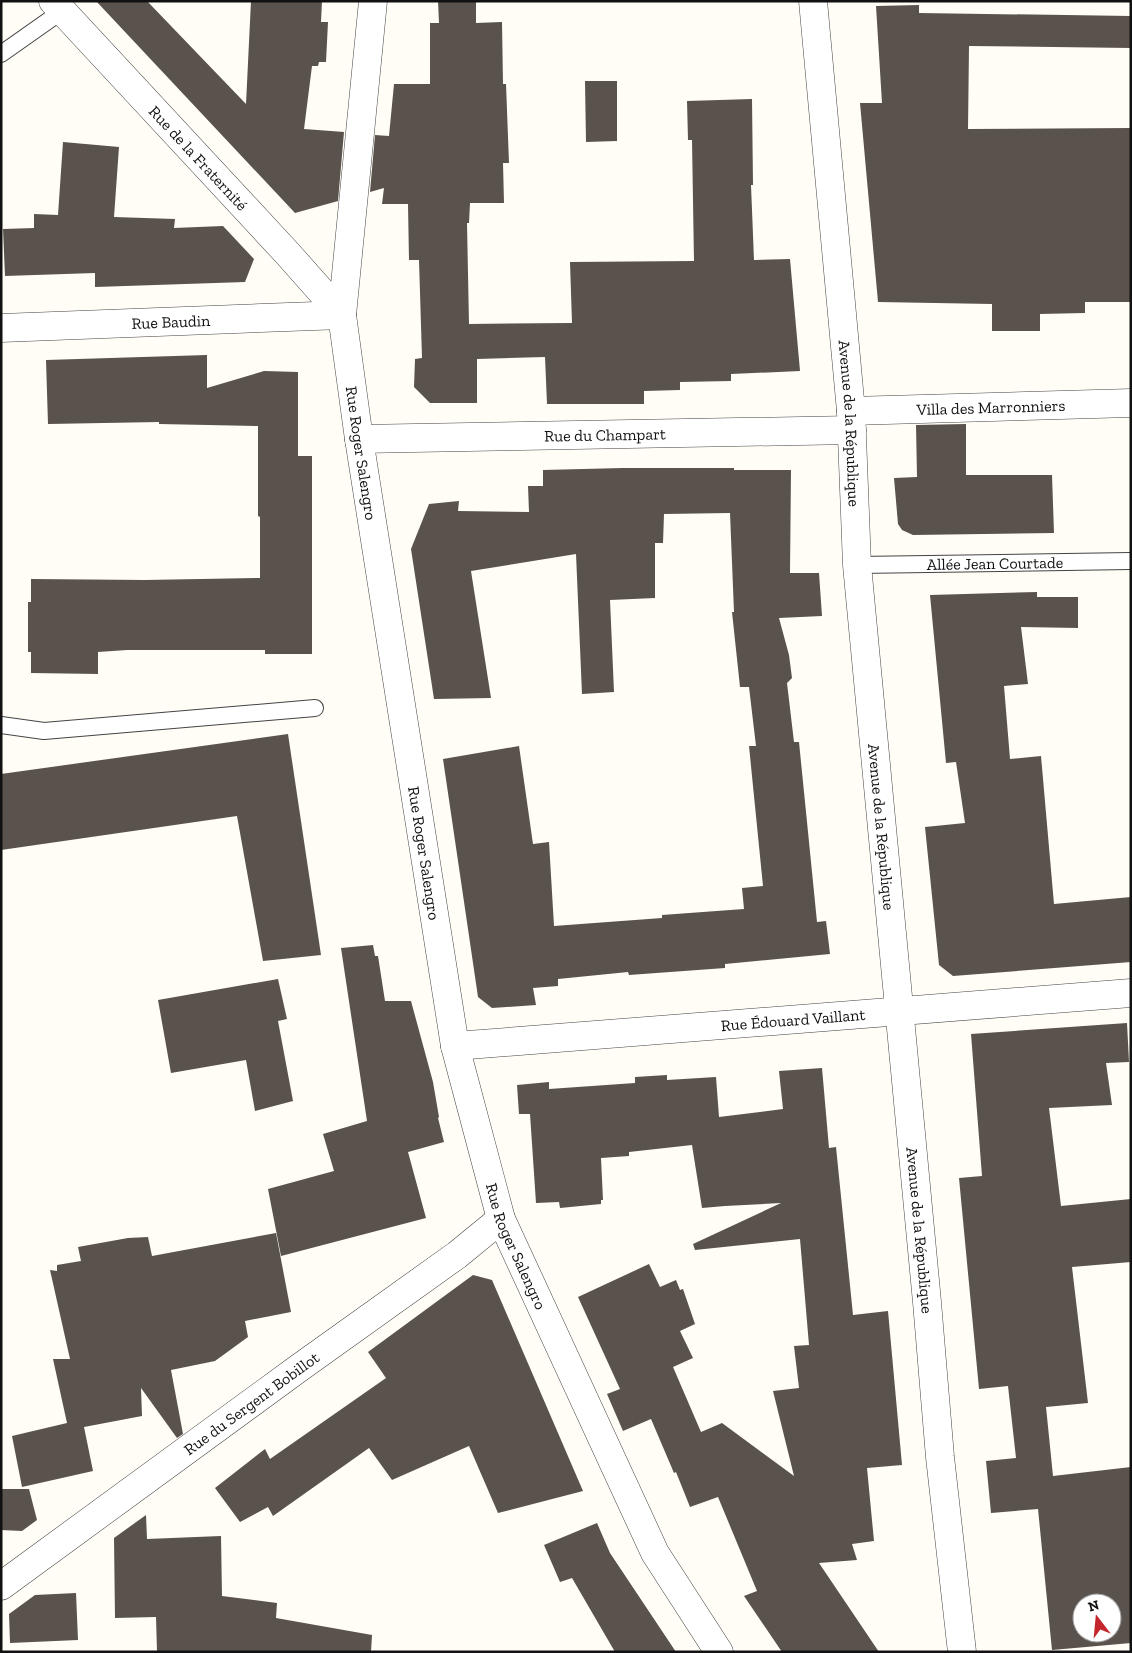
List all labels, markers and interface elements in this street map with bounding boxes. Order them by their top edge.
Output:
street label: Rue de la Fraternité [145,102,252,215]
street label: Rue Baudin [131,311,211,333]
street label: Avenue de la République [834,339,864,507]
street label: Rue Roger Salengro [342,385,381,522]
street label: Villa des Marronniers [915,396,1066,419]
street label: Rue du Champart [544,424,666,446]
street label: Allée Jean Courtade [927,553,1063,574]
street label: Avenue de la République [864,743,899,911]
street label: Rue Roger Salengro [404,785,444,922]
street label: Rue Édouard Vaillant [720,1005,866,1035]
street label: Avenue de la République [902,1146,937,1314]
street label: Rue Roger Salengro [482,1181,550,1313]
street label: Rue du Sergent Bobillot [180,1348,323,1459]
north arrow [1072,1593,1122,1643]
text: N [1086,1596,1101,1616]

